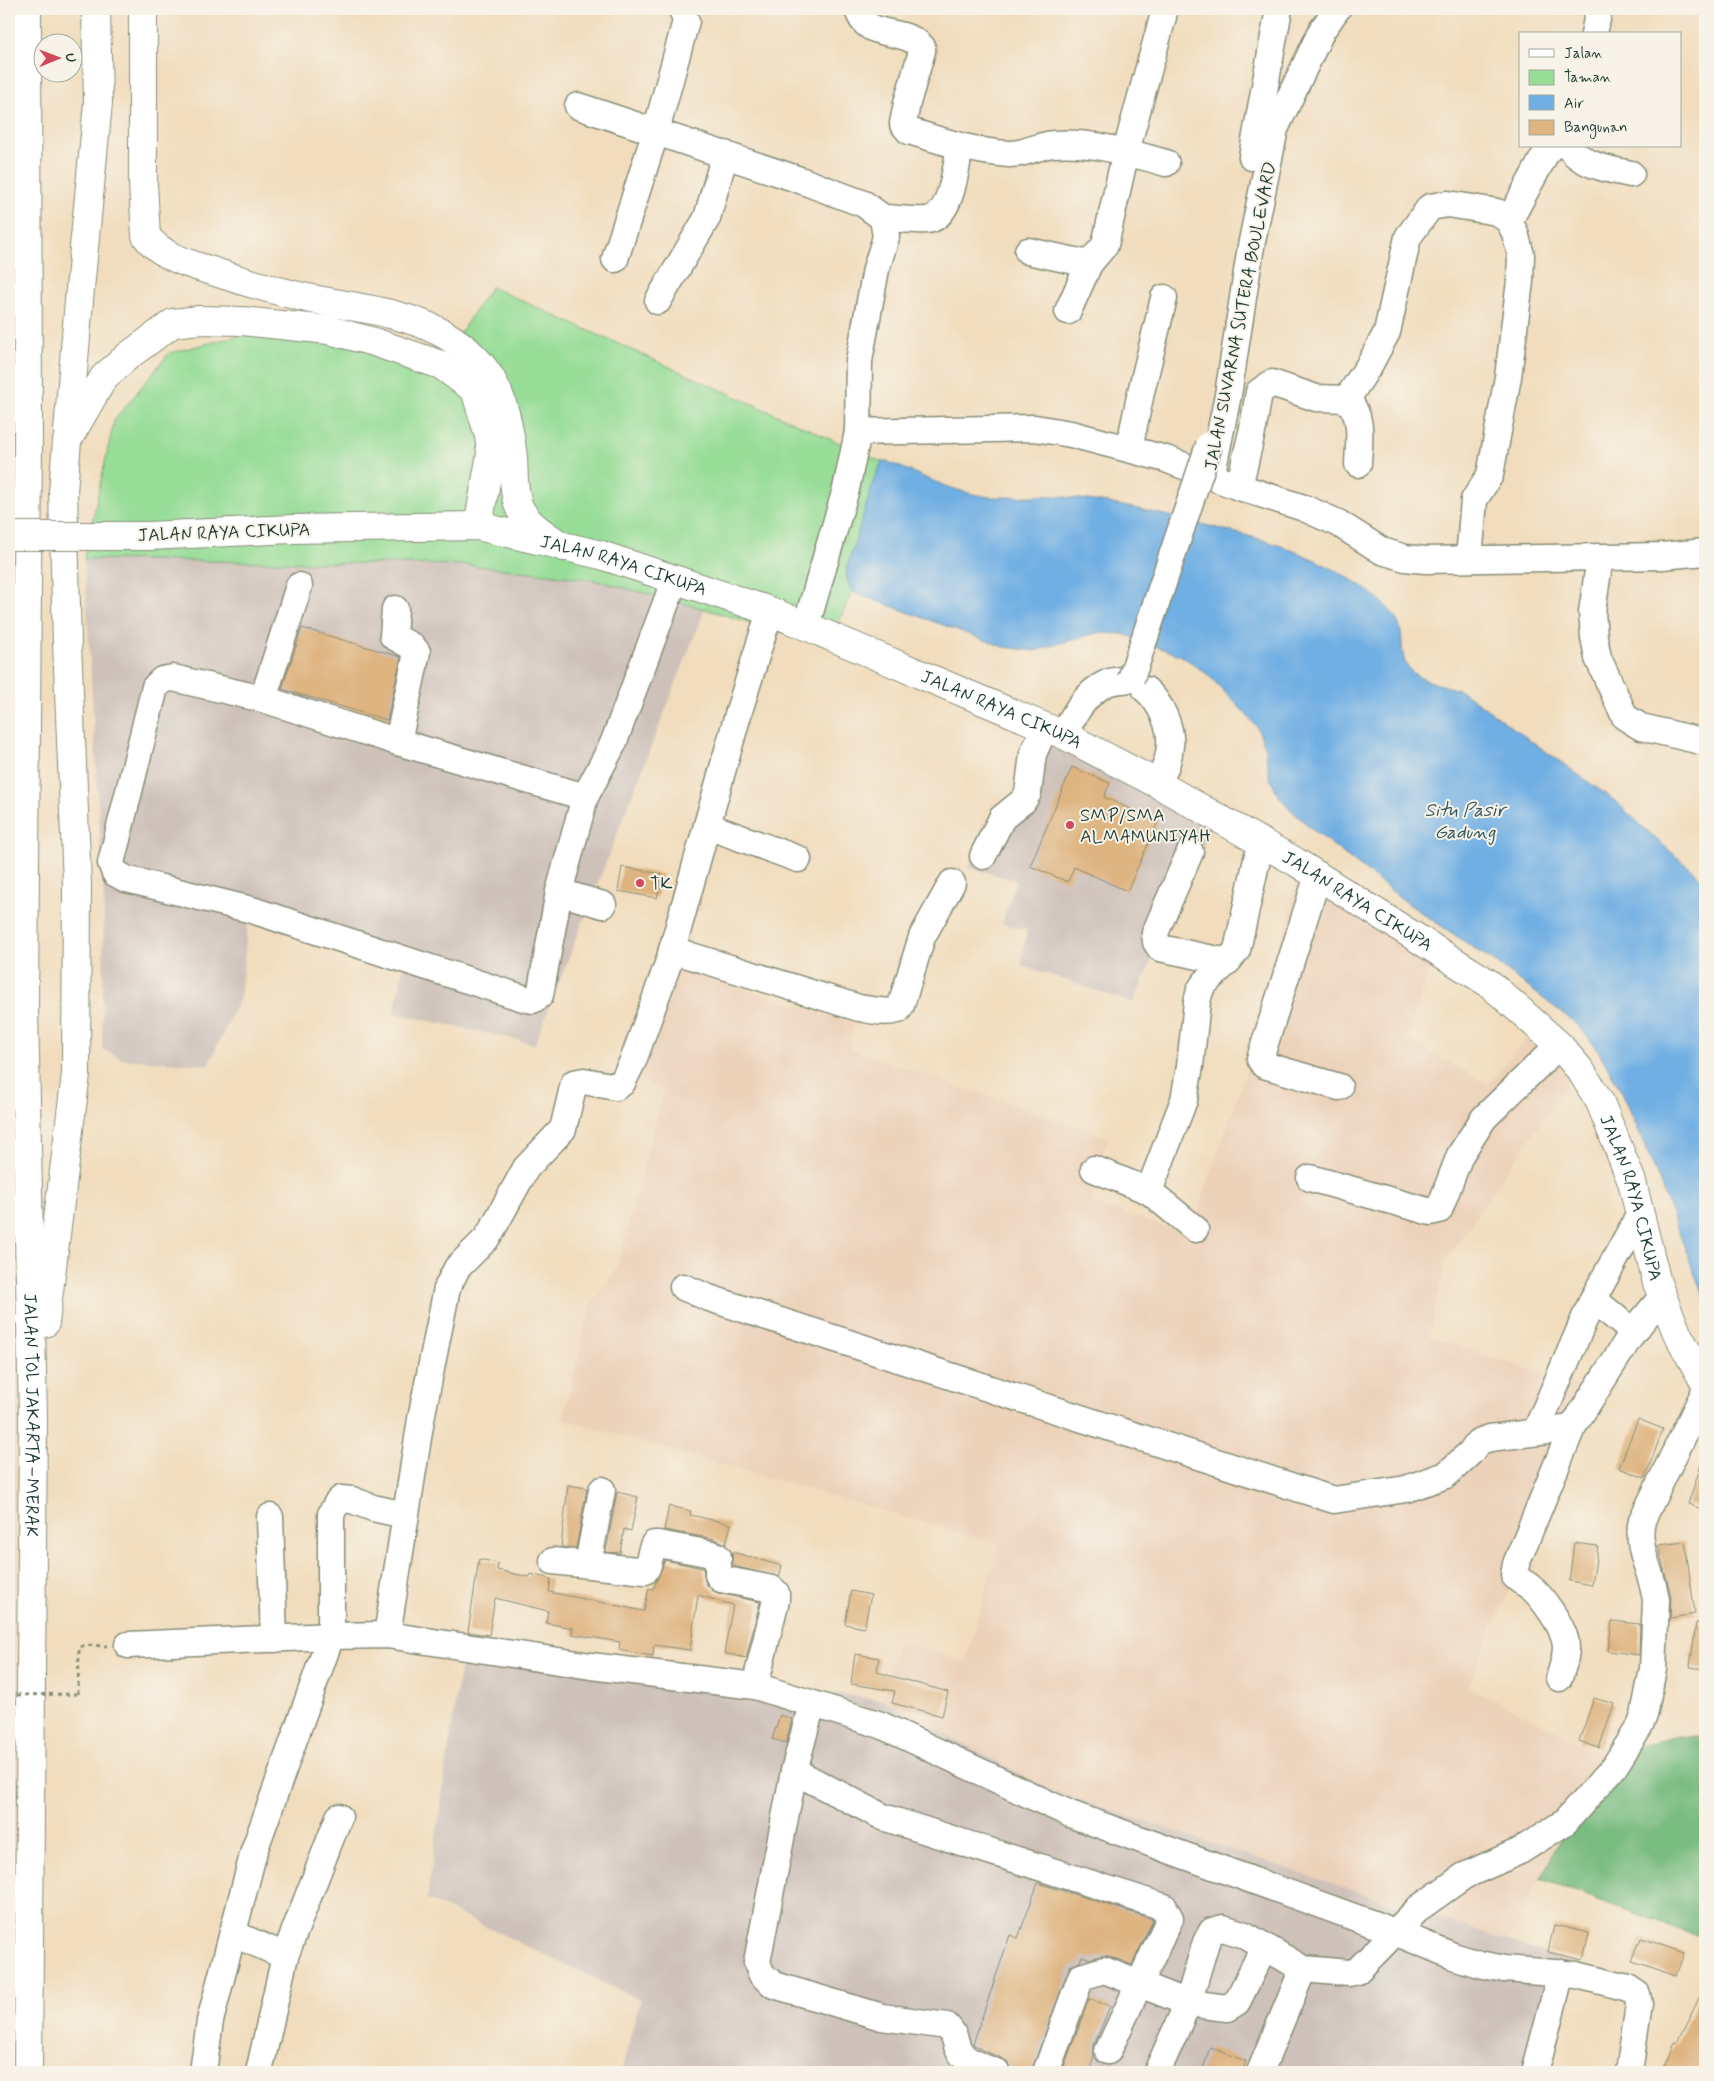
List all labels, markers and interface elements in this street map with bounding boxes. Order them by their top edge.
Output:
north arrow [32,32,82,82]
legend [1519,32,1682,148]
text: Jalan [1564,44,1603,64]
text: U [61,53,79,63]
text: Taman [1564,68,1612,88]
text: Air [1564,94,1584,114]
text: Bangunan [1564,118,1627,139]
street label: JALAN SUVARNA SUTERA BOULEVARD [1199,160,1283,473]
street label: JALAN RAYA CIKUPA [137,518,311,548]
street label: JALAN RAYA CIKUPA [538,530,710,602]
street label: JALAN RAYA CIKUPA [917,665,1086,755]
water label: Situ Pasir Gadung [1425,798,1509,845]
place label: SMP/SMA ALMAMUNIYAH [1080,804,1211,849]
marker: SMP/SMA ALMAMUNIYAH [1064,819,1076,831]
street label: JALAN RAYA CIKUPA [1278,846,1437,958]
place label: TK [650,872,673,896]
marker: TK [634,877,646,889]
street label: JALAN RAYA CIKUPA [1593,1111,1667,1284]
street label: JALAN TOL JAKARTA–MERAK [17,1293,44,1537]

